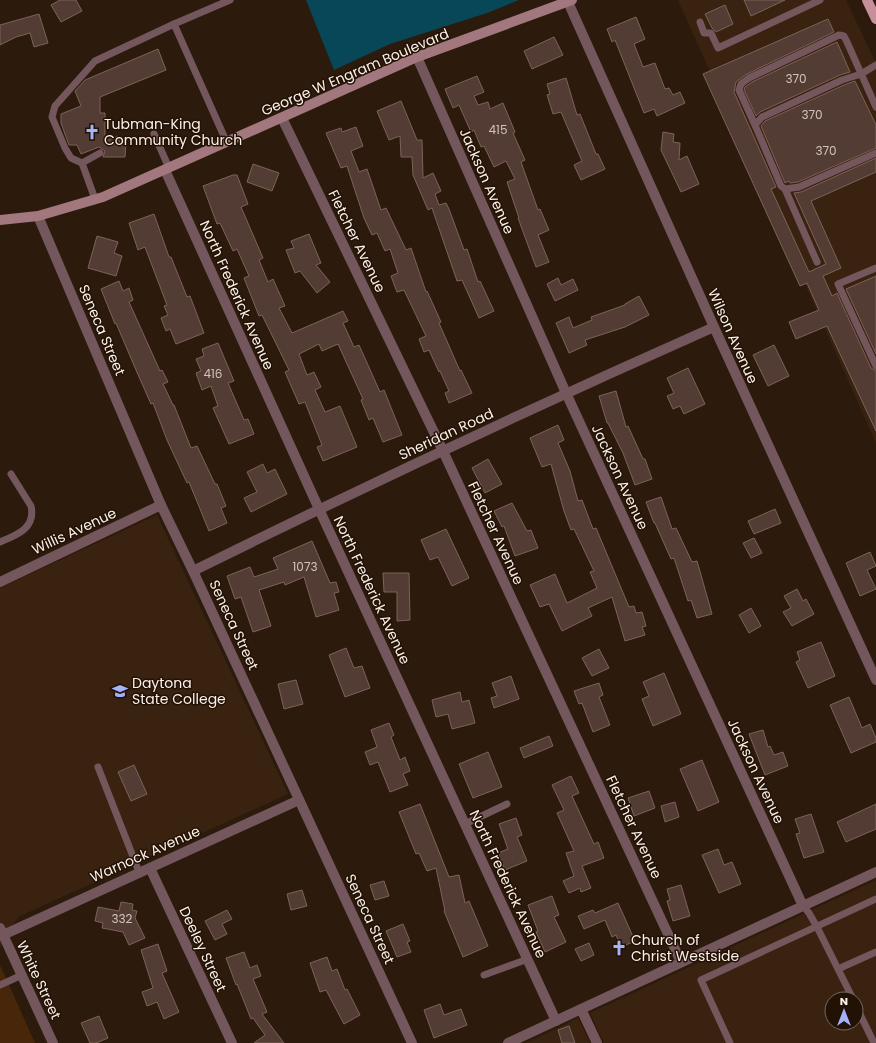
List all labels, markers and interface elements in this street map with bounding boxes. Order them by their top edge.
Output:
street label: George W Engram Boulevard [258,23,452,121]
house number: 370 [785,70,807,87]
house number: 370 [801,106,823,123]
place label: Tubman-King Community Church [104,114,242,150]
house number: 415 [489,121,507,138]
church icon: Tubman-King Community Church [83,123,101,141]
street label: Jackson Avenue [455,125,519,237]
house number: 370 [815,142,837,159]
street label: Fletcher Avenue [323,186,391,296]
street label: North Frederick Avenue [195,217,279,373]
street label: Seneca Street [74,281,130,379]
street label: Wilson Avenue [703,285,763,387]
house number: 416 [203,365,223,382]
street label: Sheridan Road [395,403,497,465]
street label: Jackson Avenue [587,421,653,533]
street label: Fletcher Avenue [463,478,529,588]
street label: Willis Avenue [29,503,120,559]
street label: North Frederick Avenue [329,513,415,668]
house number: 1073 [293,558,318,575]
street label: Seneca Street [204,577,264,673]
place label: Daytona State College [132,673,226,709]
school or university icon: Daytona State College [111,682,129,700]
street label: Jackson Avenue [723,715,789,827]
street label: Fletcher Avenue [601,772,667,882]
street label: North Frederick Avenue [465,807,551,962]
street label: Warnock Avenue [87,821,203,887]
street label: Seneca Street [340,871,400,967]
street label: Deeley Street [174,903,232,995]
house number: 332 [111,910,133,927]
place label: Church of Christ Westside [631,930,740,966]
street label: White Street [12,937,66,1023]
church icon: Church of Christ Westside [610,939,628,957]
north arrow [824,991,864,1031]
text: N [840,993,848,1009]

